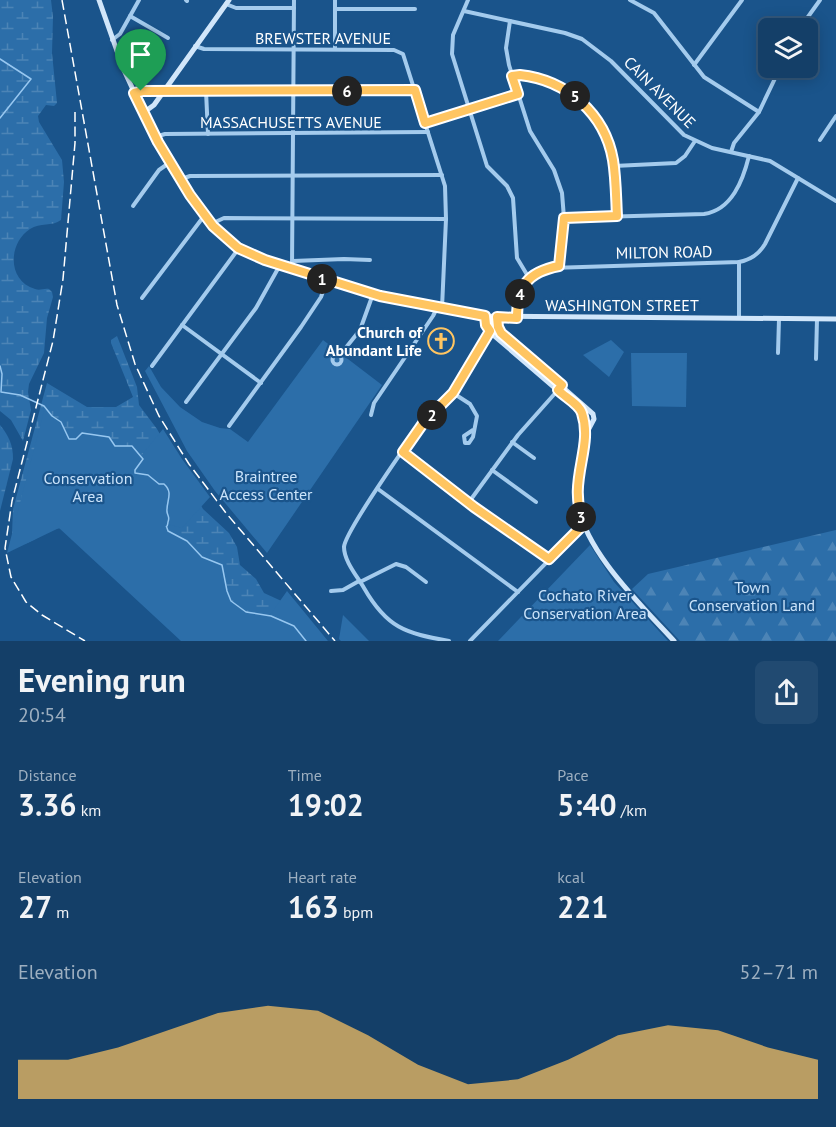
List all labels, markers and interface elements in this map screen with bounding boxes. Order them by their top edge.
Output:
map controls [758,18,818,78]
button: layers [758,18,818,78]
street label: BREWSTER AVENUE [255,28,391,48]
pin [115,29,166,91]
icon: arrive [124,38,157,71]
street label: CAIN AVENUE [620,52,700,132]
pin: 6 [332,76,362,106]
text: 6 [342,81,352,101]
pin: 5 [560,81,590,111]
text: 5 [570,86,580,106]
street label: MASSACHUSETTS AVENUE [200,112,382,132]
street label: MILTON ROAD [615,241,713,263]
pin: 1 [307,264,337,294]
text: 1 [317,269,327,289]
pin: 4 [505,279,535,309]
text: 4 [515,284,525,304]
street label: WASHINGTON STREET [545,295,699,315]
place label: Church of Abundant Life [326,322,423,360]
church icon: Church of Abundant Life [426,326,456,356]
pin: 2 [417,400,447,430]
text: 2 [427,405,437,425]
park label: Braintree Access Center [220,466,313,504]
park label: Conservation Area [44,468,132,506]
pin: 3 [566,502,596,532]
text: 3 [576,507,586,527]
park label: Town Conservation Land [689,577,815,615]
park label: Cochato River Conservation Area [523,585,647,623]
text: Evening run [18,658,186,701]
button: share [755,661,818,724]
text: 20:54 [18,702,66,728]
text: Distance [18,765,77,785]
text: Time [288,765,322,785]
text: Pace [557,765,589,785]
text: 3.36 [18,785,76,824]
text: 19:02 [288,785,364,824]
text: 5:40 [557,785,616,824]
text: km [76,800,101,820]
text: /km [616,800,647,820]
text: Elevation [18,867,82,887]
text: Heart rate [288,867,357,887]
text: kcal [557,867,585,887]
text: 27 [18,887,52,926]
text: 163 [288,887,339,926]
text: 221 [557,887,608,926]
text: m [52,902,69,922]
text: bpm [339,902,373,922]
text: Elevation [18,959,98,985]
text: 52–71 m [740,959,818,985]

